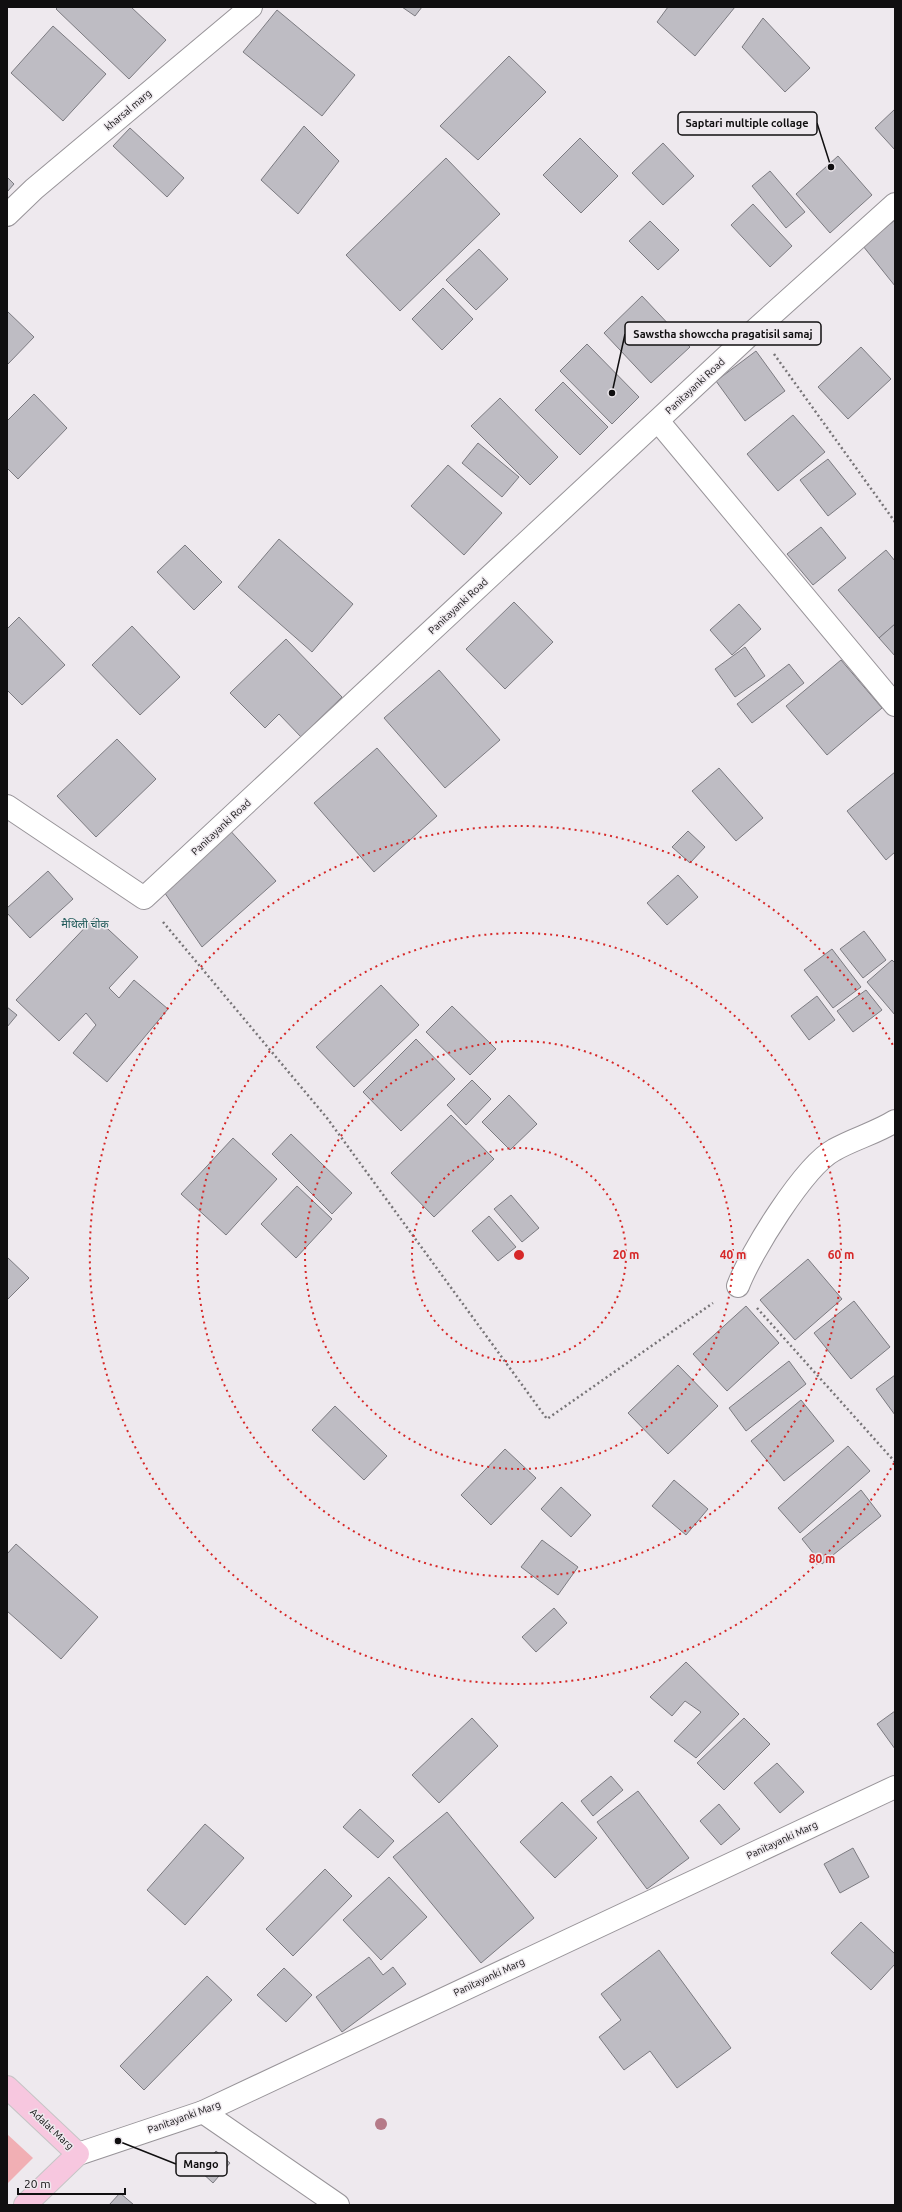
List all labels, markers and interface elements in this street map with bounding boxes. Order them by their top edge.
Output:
street label: kharsal marg [102,87,154,133]
callout: Saptari multiple collage [678,112,817,135]
text: Saptari multiple collage [686,117,808,129]
callout: Sawstha showccha pragatisil samaj [625,322,821,345]
text: Sawstha showccha pragatisil samaj [633,328,813,340]
street label: Panitayanki Road [663,356,727,416]
street label: Panitayanki Road [426,576,490,636]
street label: Panitayanki Road [189,797,253,857]
district label: मैथिली चोक [61,918,109,930]
centre of rings [512,1248,526,1262]
text: 20 m [613,1248,639,1261]
text: 40 m [720,1248,746,1261]
text: 60 m [828,1248,854,1261]
text: 80 m [809,1552,835,1565]
street label: Panitayanki Marg [745,1819,819,1861]
street label: Panitayanki Marg [452,1956,526,1998]
street label: Panitayanki Marg [146,2099,222,2135]
street label: Adalat Marg [28,2106,76,2152]
callout: Mango [176,2153,227,2176]
text: Mango [183,2158,219,2170]
scale bar [18,2170,125,2196]
text: 20 m [24,2177,51,2190]

